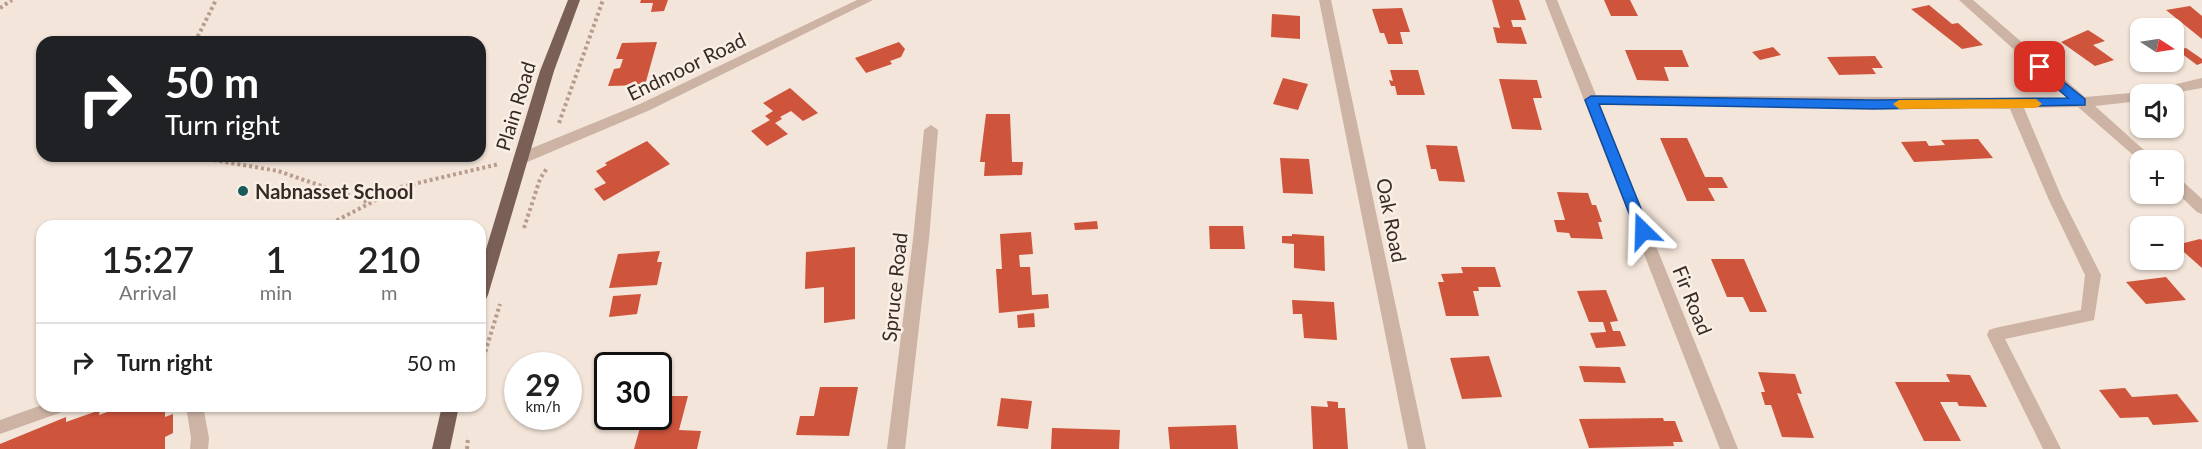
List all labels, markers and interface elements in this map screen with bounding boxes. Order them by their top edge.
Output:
north arrow [2130,18,2184,72]
map controls [2130,18,2184,270]
street label: Endmoor Road [623,27,749,105]
pin [2014,41,2065,92]
icon: arrive [2023,50,2056,83]
text: 50 m [165,57,259,107]
street label: Plain Road [490,58,540,154]
icon: right [66,60,144,138]
button: sound [2130,84,2184,138]
text: Turn right [165,108,280,141]
button: + [2130,150,2184,204]
street label: Oak Road [1372,176,1412,264]
place label: Nabnasset School [255,179,413,203]
marker: Nabnasset School [236,184,250,198]
position arrow [1611,199,1675,263]
button: − [2130,216,2184,270]
street label: Spruce Road [876,231,912,343]
text: 15:27 [102,237,194,281]
text: 1 [266,237,286,281]
text: 210 [358,237,420,281]
street label: Fir Road [1668,262,1718,338]
text: Arrival [119,280,177,304]
text: min [260,280,292,304]
text: m [381,280,397,304]
icon: right [66,346,99,379]
text: Turn right [117,349,212,376]
text: 50 m [407,349,456,376]
speed limit sign: 30 [594,352,672,430]
text: 29 [526,366,560,402]
text: km/h [525,397,561,415]

